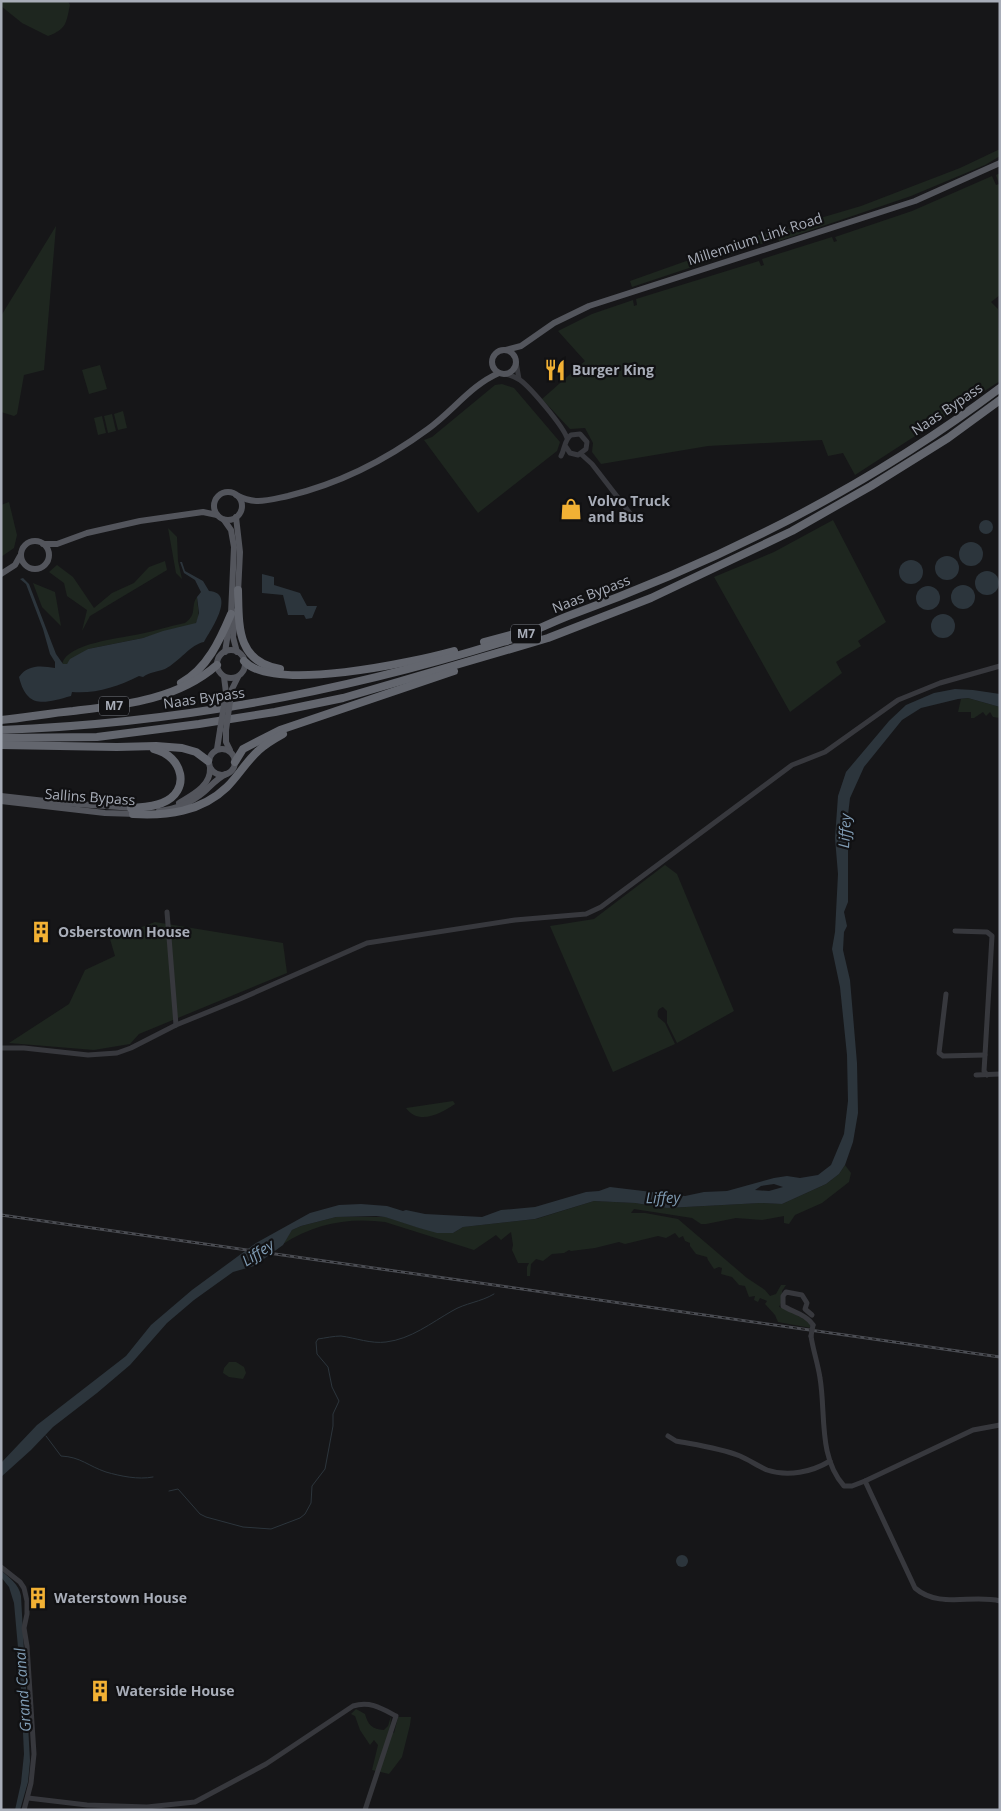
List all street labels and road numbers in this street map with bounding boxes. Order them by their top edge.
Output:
street label: Millennium Link Road [685,208,825,269]
street label: Naas Bypass [907,378,986,439]
street label: Naas Bypass [549,570,633,617]
road number: M7 [511,624,541,644]
street label: Naas Bypass [162,682,246,713]
road number: M7 [99,696,129,716]
street label: Sallins Bypass [44,784,136,809]

